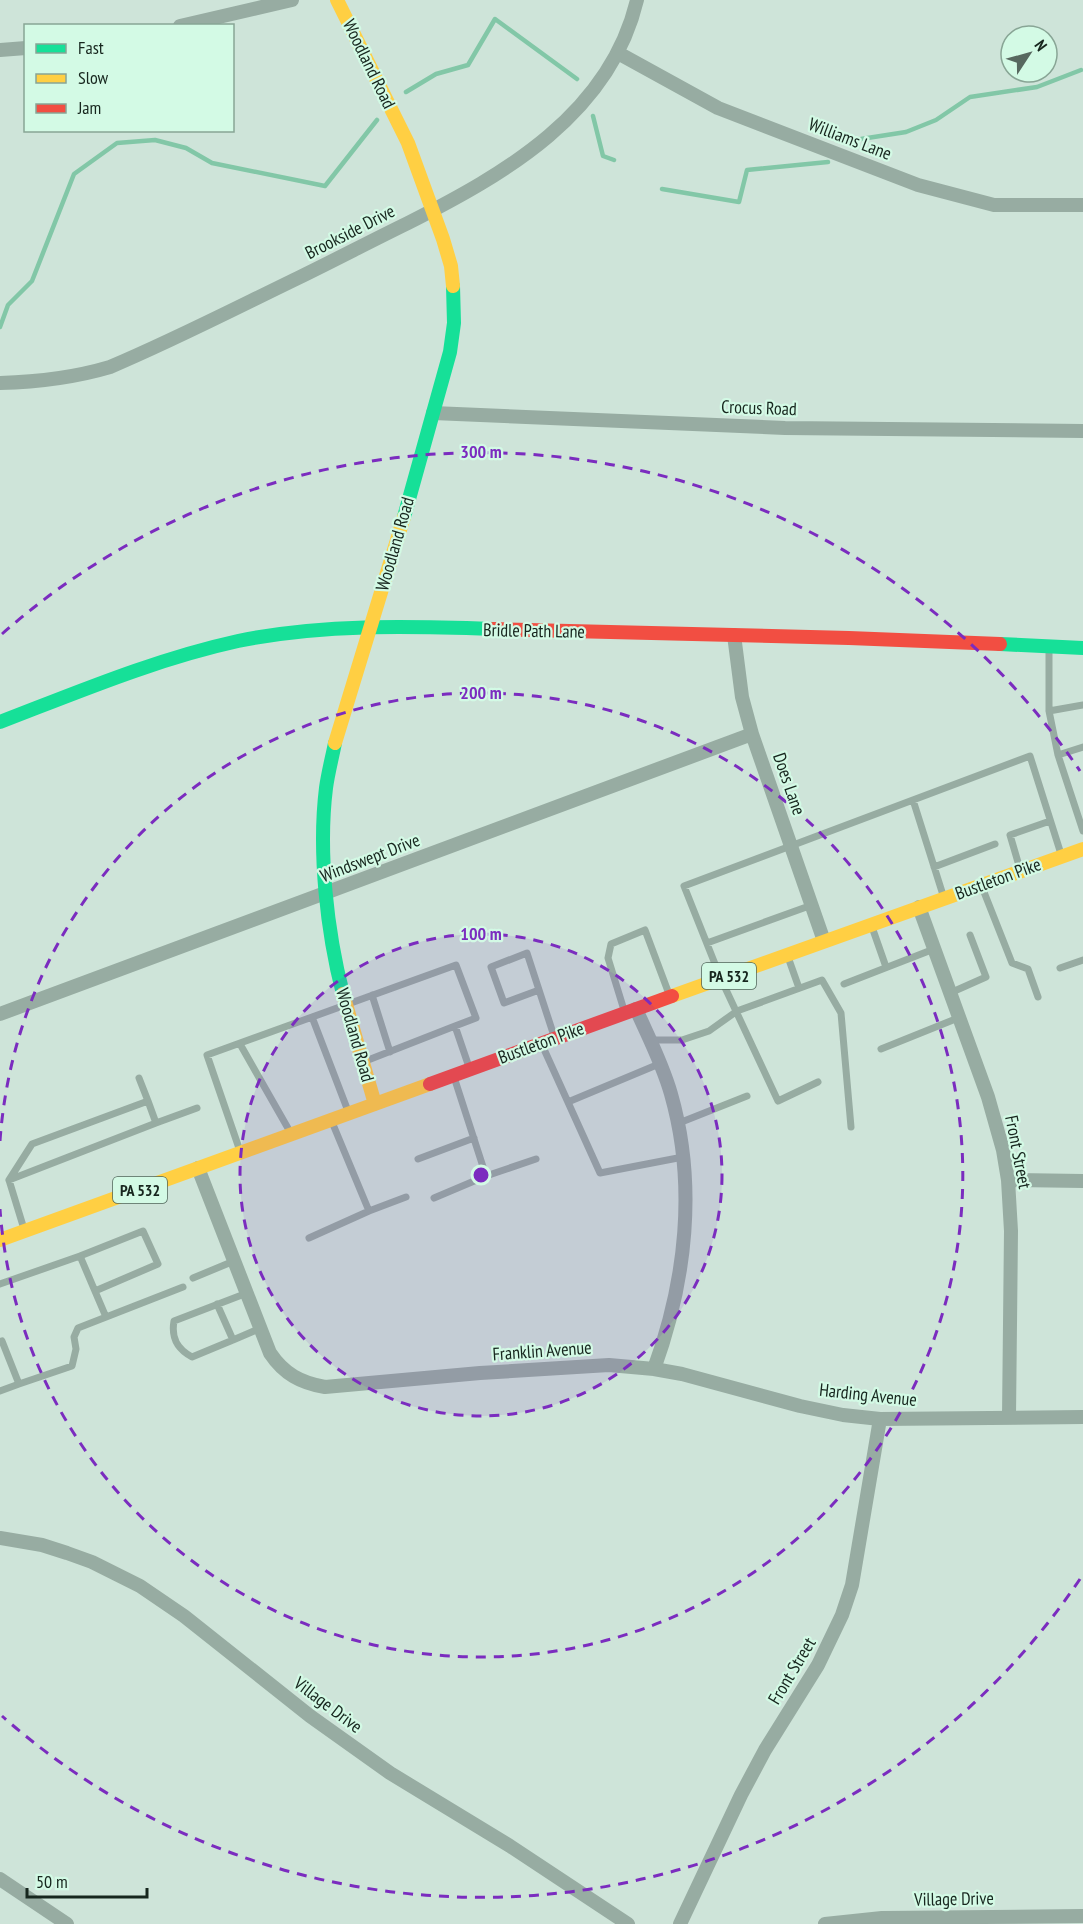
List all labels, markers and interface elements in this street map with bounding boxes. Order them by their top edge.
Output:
street label: Woodland Road [338,15,401,112]
legend [24,24,234,132]
north arrow [999,24,1059,84]
text: Fast [78,36,104,59]
text: N [1031,36,1052,55]
text: Slow [78,66,109,89]
text: Jam [77,96,101,119]
street label: Williams Lane [806,112,895,165]
street label: Brookside Drive [301,199,399,264]
street label: Crocus Road [721,395,797,420]
text: 300 m [460,440,502,463]
street label: Woodland Road [370,494,419,593]
street label: Bridle Path Lane [483,618,585,643]
text: 200 m [460,681,502,704]
street label: Does Lane [768,750,811,818]
street label: Windswept Drive [317,828,423,887]
street label: Bustleton Pike [952,852,1044,905]
text: 100 m [460,922,502,945]
road number: PA 532 [702,963,756,989]
street label: Woodland Road [331,985,380,1084]
street label: Bustleton Pike [495,1016,587,1069]
street label: Front Street [1000,1113,1037,1190]
centre of rings [471,1165,491,1185]
road number: PA 532 [113,1177,167,1203]
street label: Franklin Avenue [492,1336,592,1365]
street label: Harding Avenue [818,1378,918,1411]
street label: Front Street [763,1633,821,1708]
street label: Village Drive [289,1671,367,1738]
scale bar [27,1861,147,1899]
text: 50 m [36,1870,68,1893]
street label: Village Drive [913,1886,994,1911]

